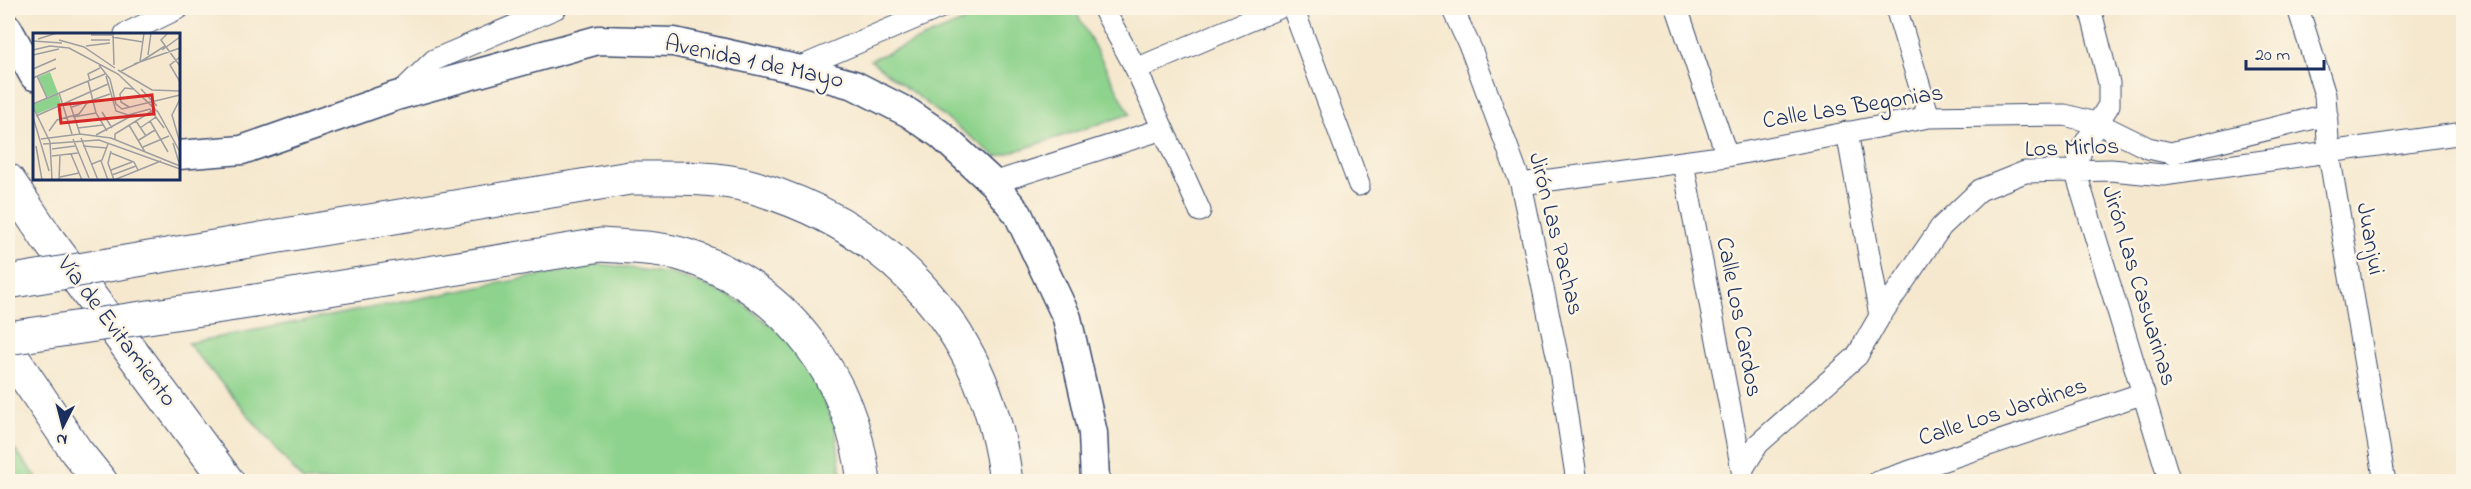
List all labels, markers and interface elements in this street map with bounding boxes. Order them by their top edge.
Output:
street label: Avenida 1 de Mayo [661,27,847,100]
inset map [33,33,180,180]
scale bar [2246,33,2324,71]
text: 20 m [2255,43,2290,69]
street label: Calle Las Begonias [1760,76,1946,140]
street label: Los Mirlos [2024,130,2120,168]
street label: Jirón Las Pachas [1518,149,1592,319]
street label: Jirón Las Casuarinas [2091,182,2185,390]
street label: Juanjui [2345,200,2393,278]
street label: Calle Los Cardos [1705,234,1771,400]
street label: Vía de Evitamiento [47,248,185,415]
street label: Calle Los Jardines [1914,369,2092,457]
north arrow [33,396,93,456]
text: N [55,426,68,451]

